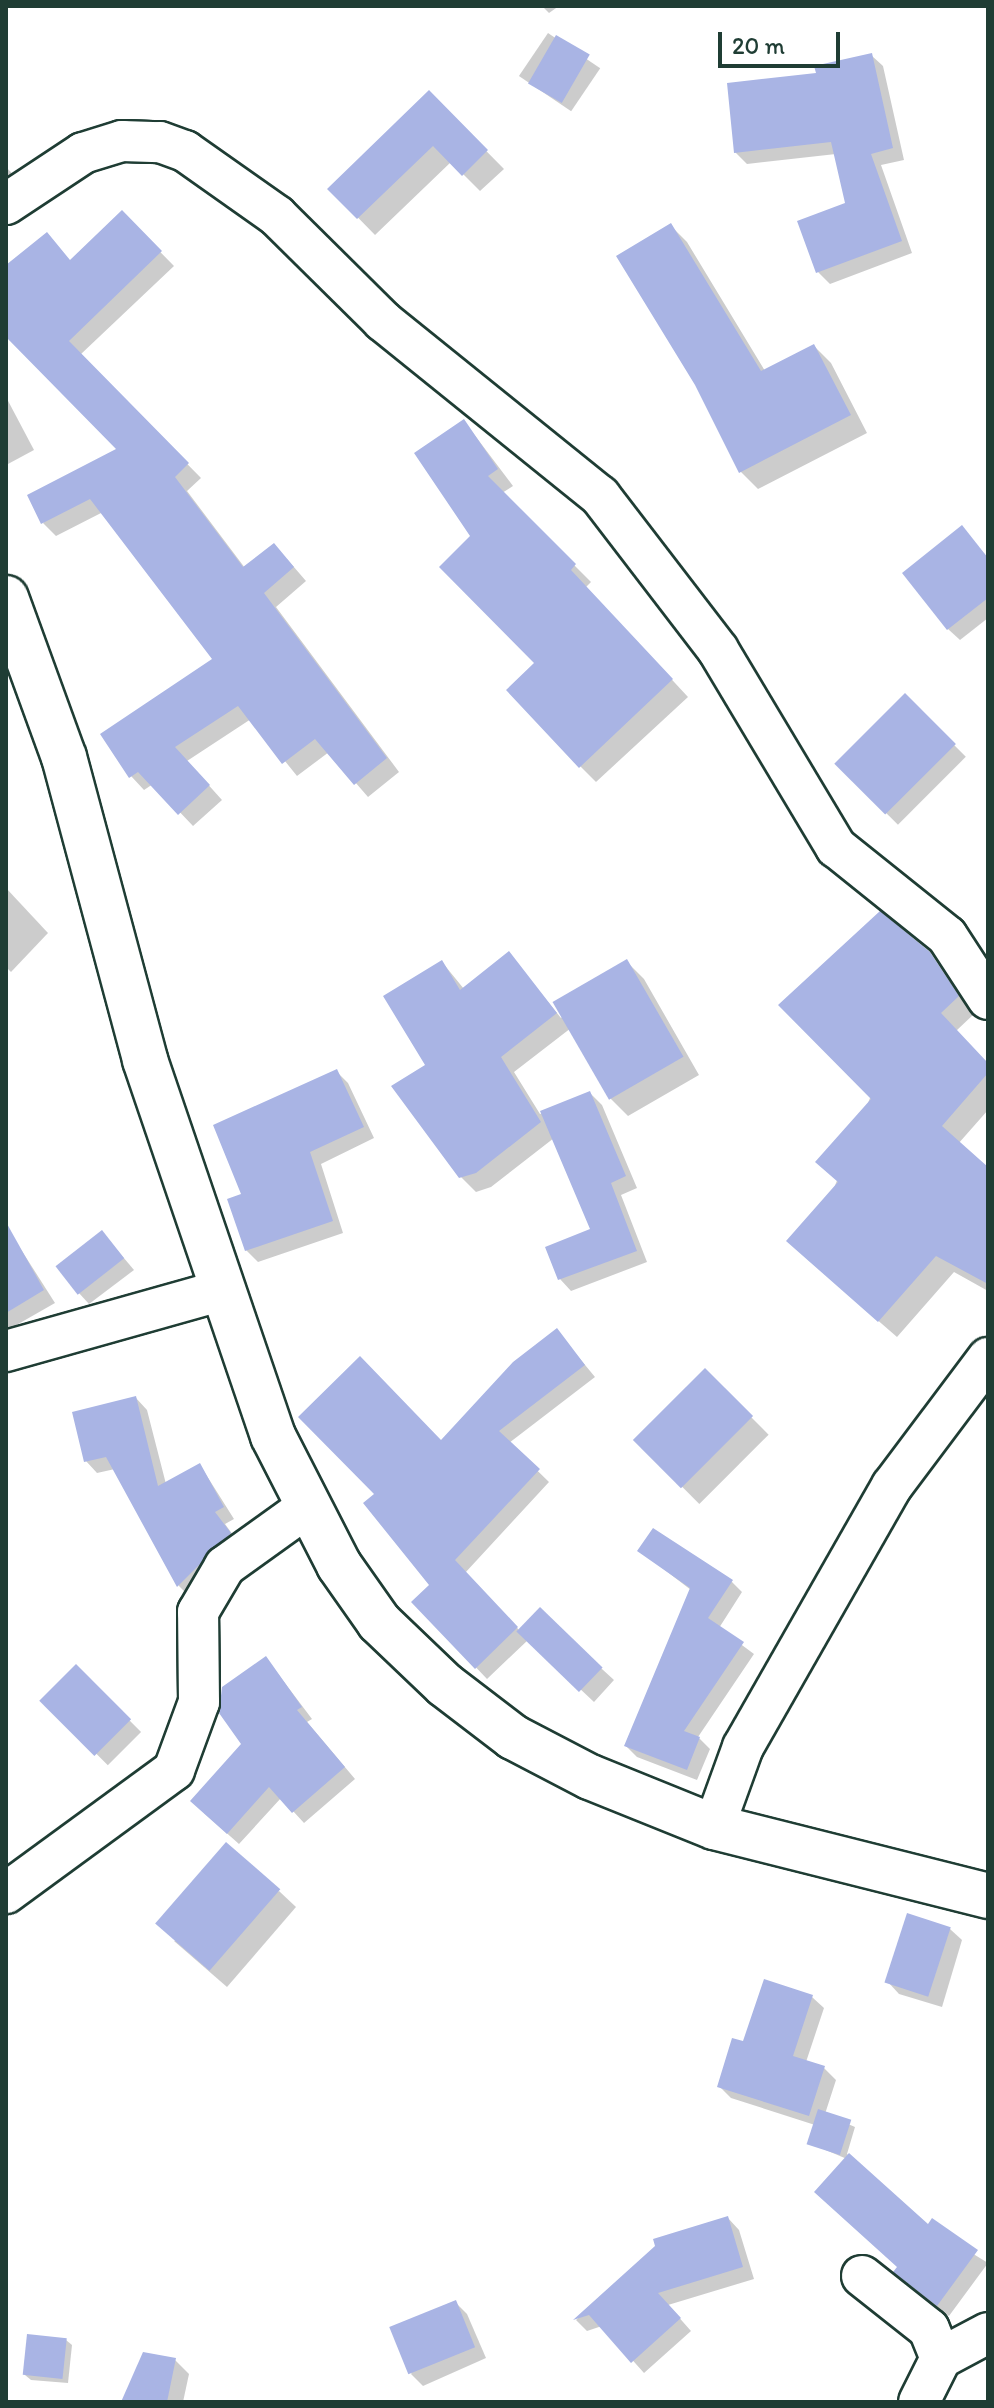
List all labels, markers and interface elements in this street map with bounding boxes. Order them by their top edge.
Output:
scale bar [722,16,844,66]
text: 20 m [732,31,785,60]

